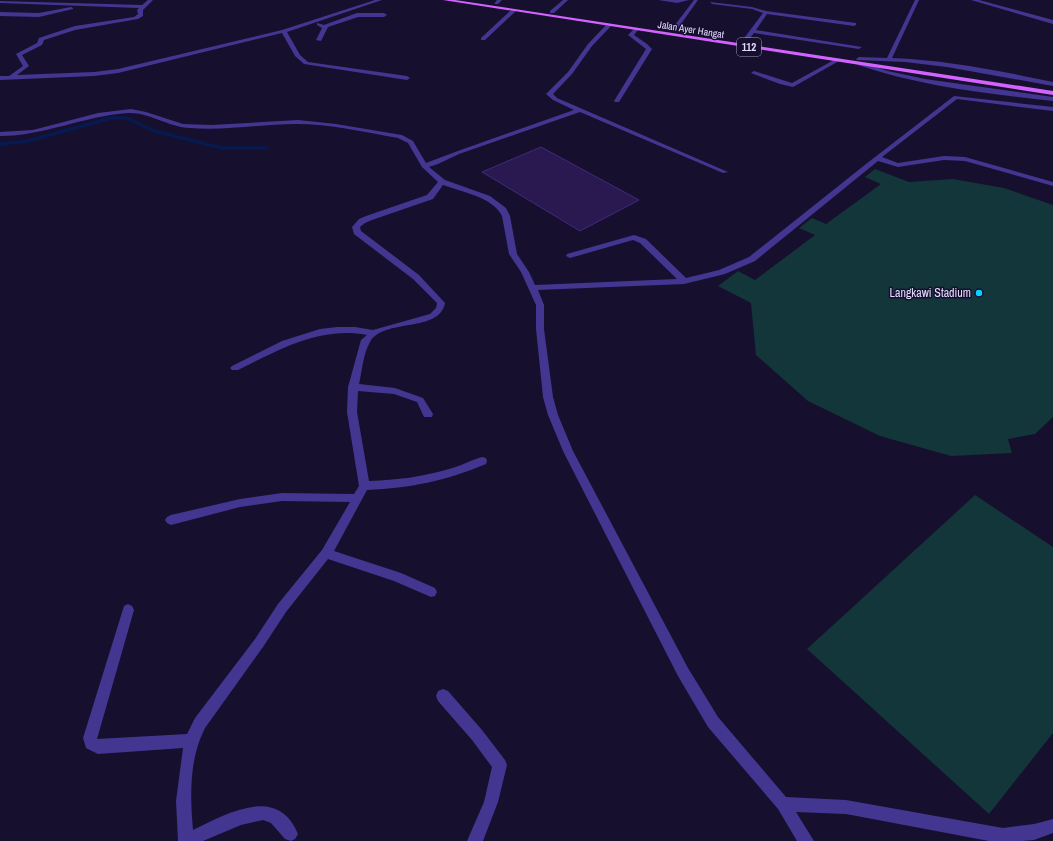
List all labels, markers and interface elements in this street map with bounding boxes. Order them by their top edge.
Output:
street label: Jalan Ayer Hangat [657,18,726,41]
road number: 112 [737,38,761,56]
place label: Langkawi Stadium [889,285,971,301]
marker: Langkawi Stadium [974,288,984,298]

